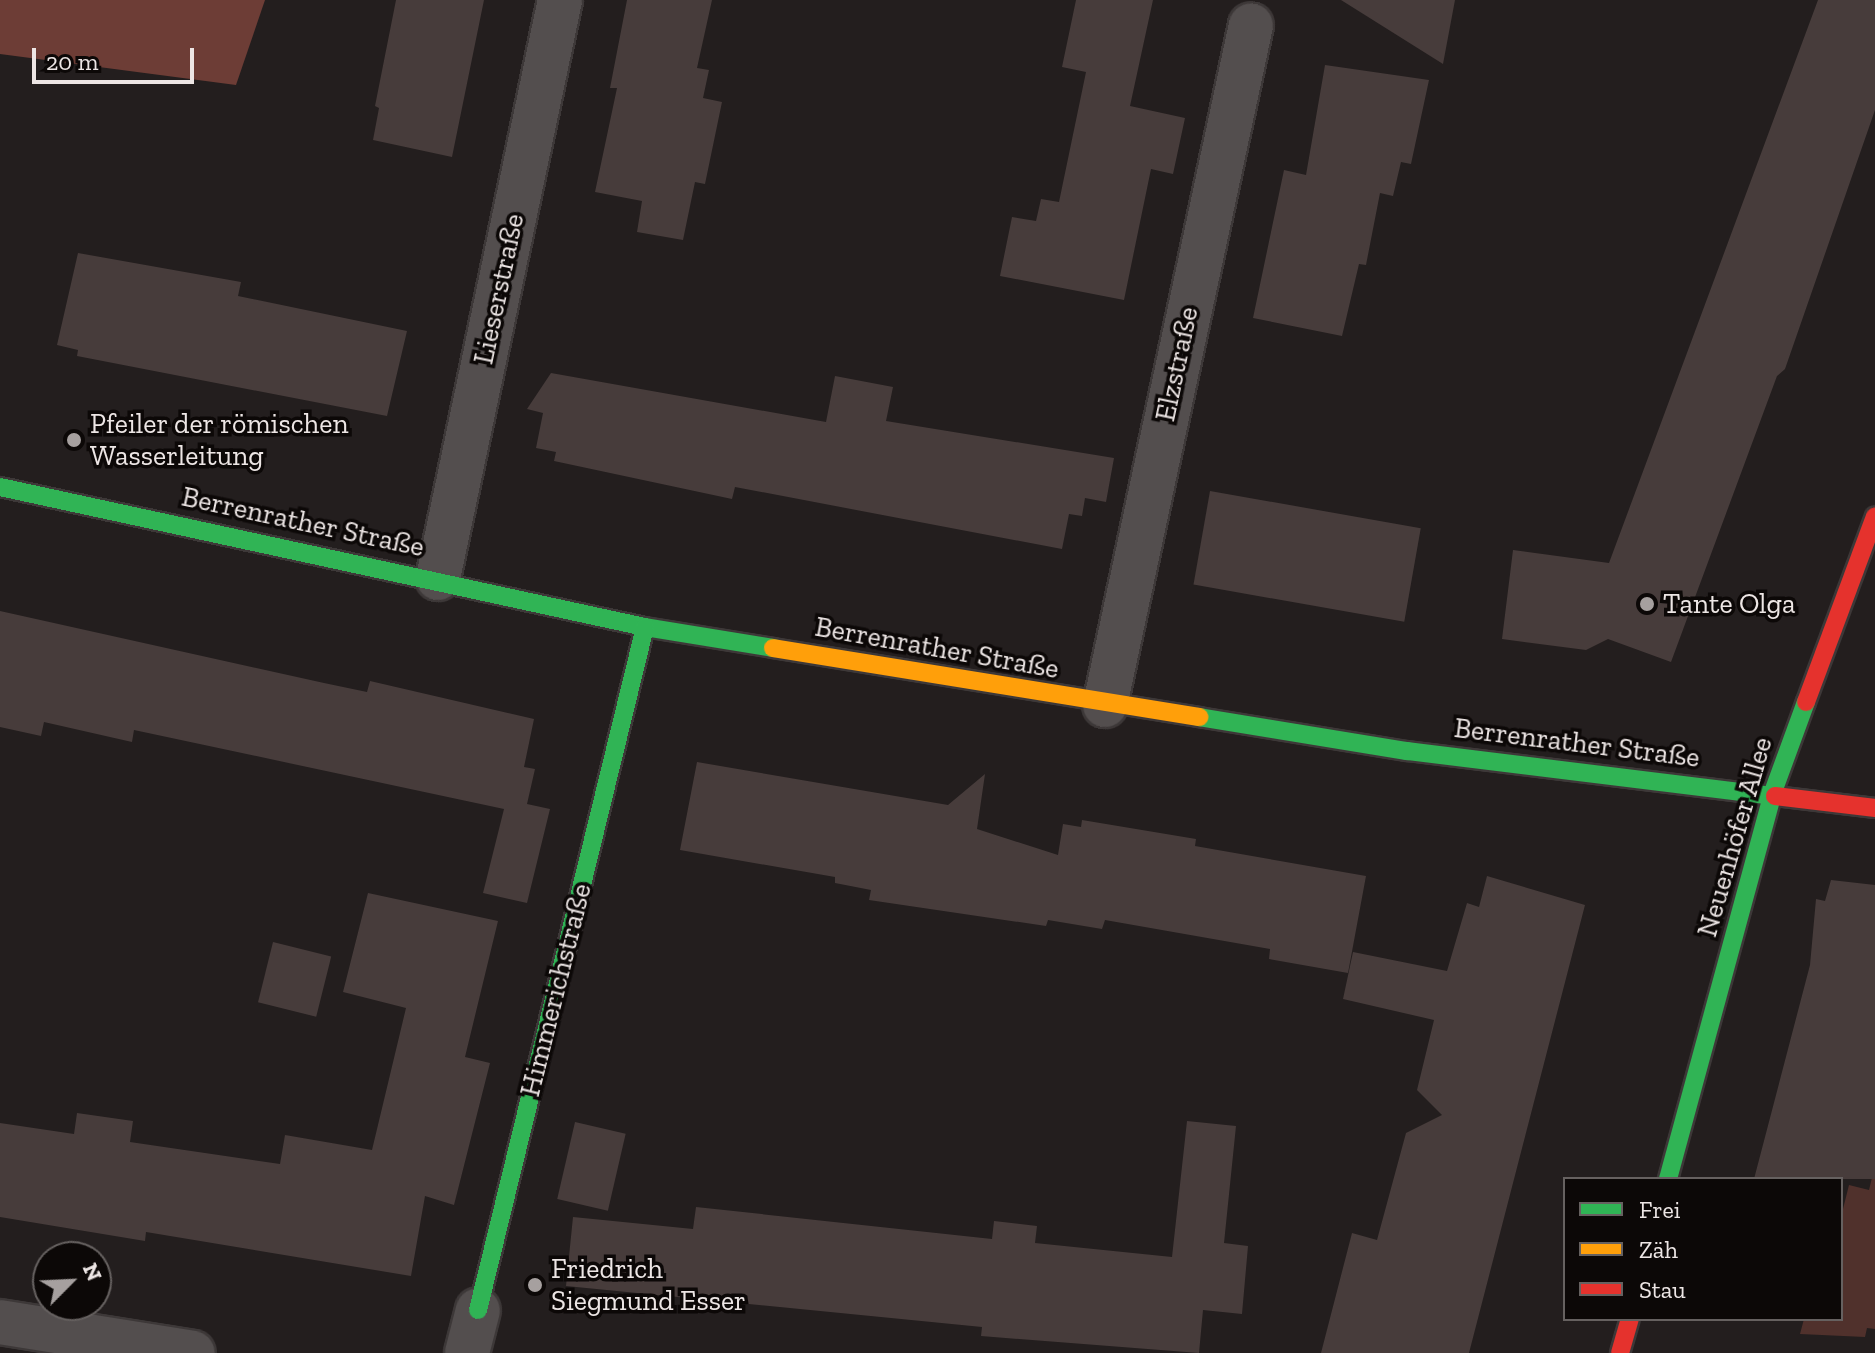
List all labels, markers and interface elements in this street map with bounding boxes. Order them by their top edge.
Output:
scale bar [36,32,198,82]
text: 20 m [46,47,98,76]
street label: Lieserstraße [467,211,531,367]
street label: Elzstraße [1148,304,1206,424]
place label: Pfeiler der römischen Wasserleitung [90,407,349,473]
marker: Pfeiler der römischen Wasserleitung [65,431,83,449]
street label: Berrenrather Straße [178,480,428,564]
place label: Tante Olga [1663,587,1795,621]
marker: Tante Olga [1638,595,1656,613]
street label: Berrenrather Straße [812,610,1062,686]
street label: Berrenrather Straße [1452,711,1702,775]
street label: Neuenhöfer Allee [1690,733,1780,941]
street label: Himmerichstraße [513,880,599,1100]
legend [1563,1177,1843,1321]
text: Frei [1639,1195,1680,1224]
text: Zäh [1639,1235,1678,1264]
north arrow [32,1241,112,1321]
place label: Friedrich Siegmund Esser [551,1252,746,1318]
text: N [77,1259,108,1285]
text: Stau [1639,1275,1686,1304]
marker: Friedrich Siegmund Esser [526,1276,544,1294]

